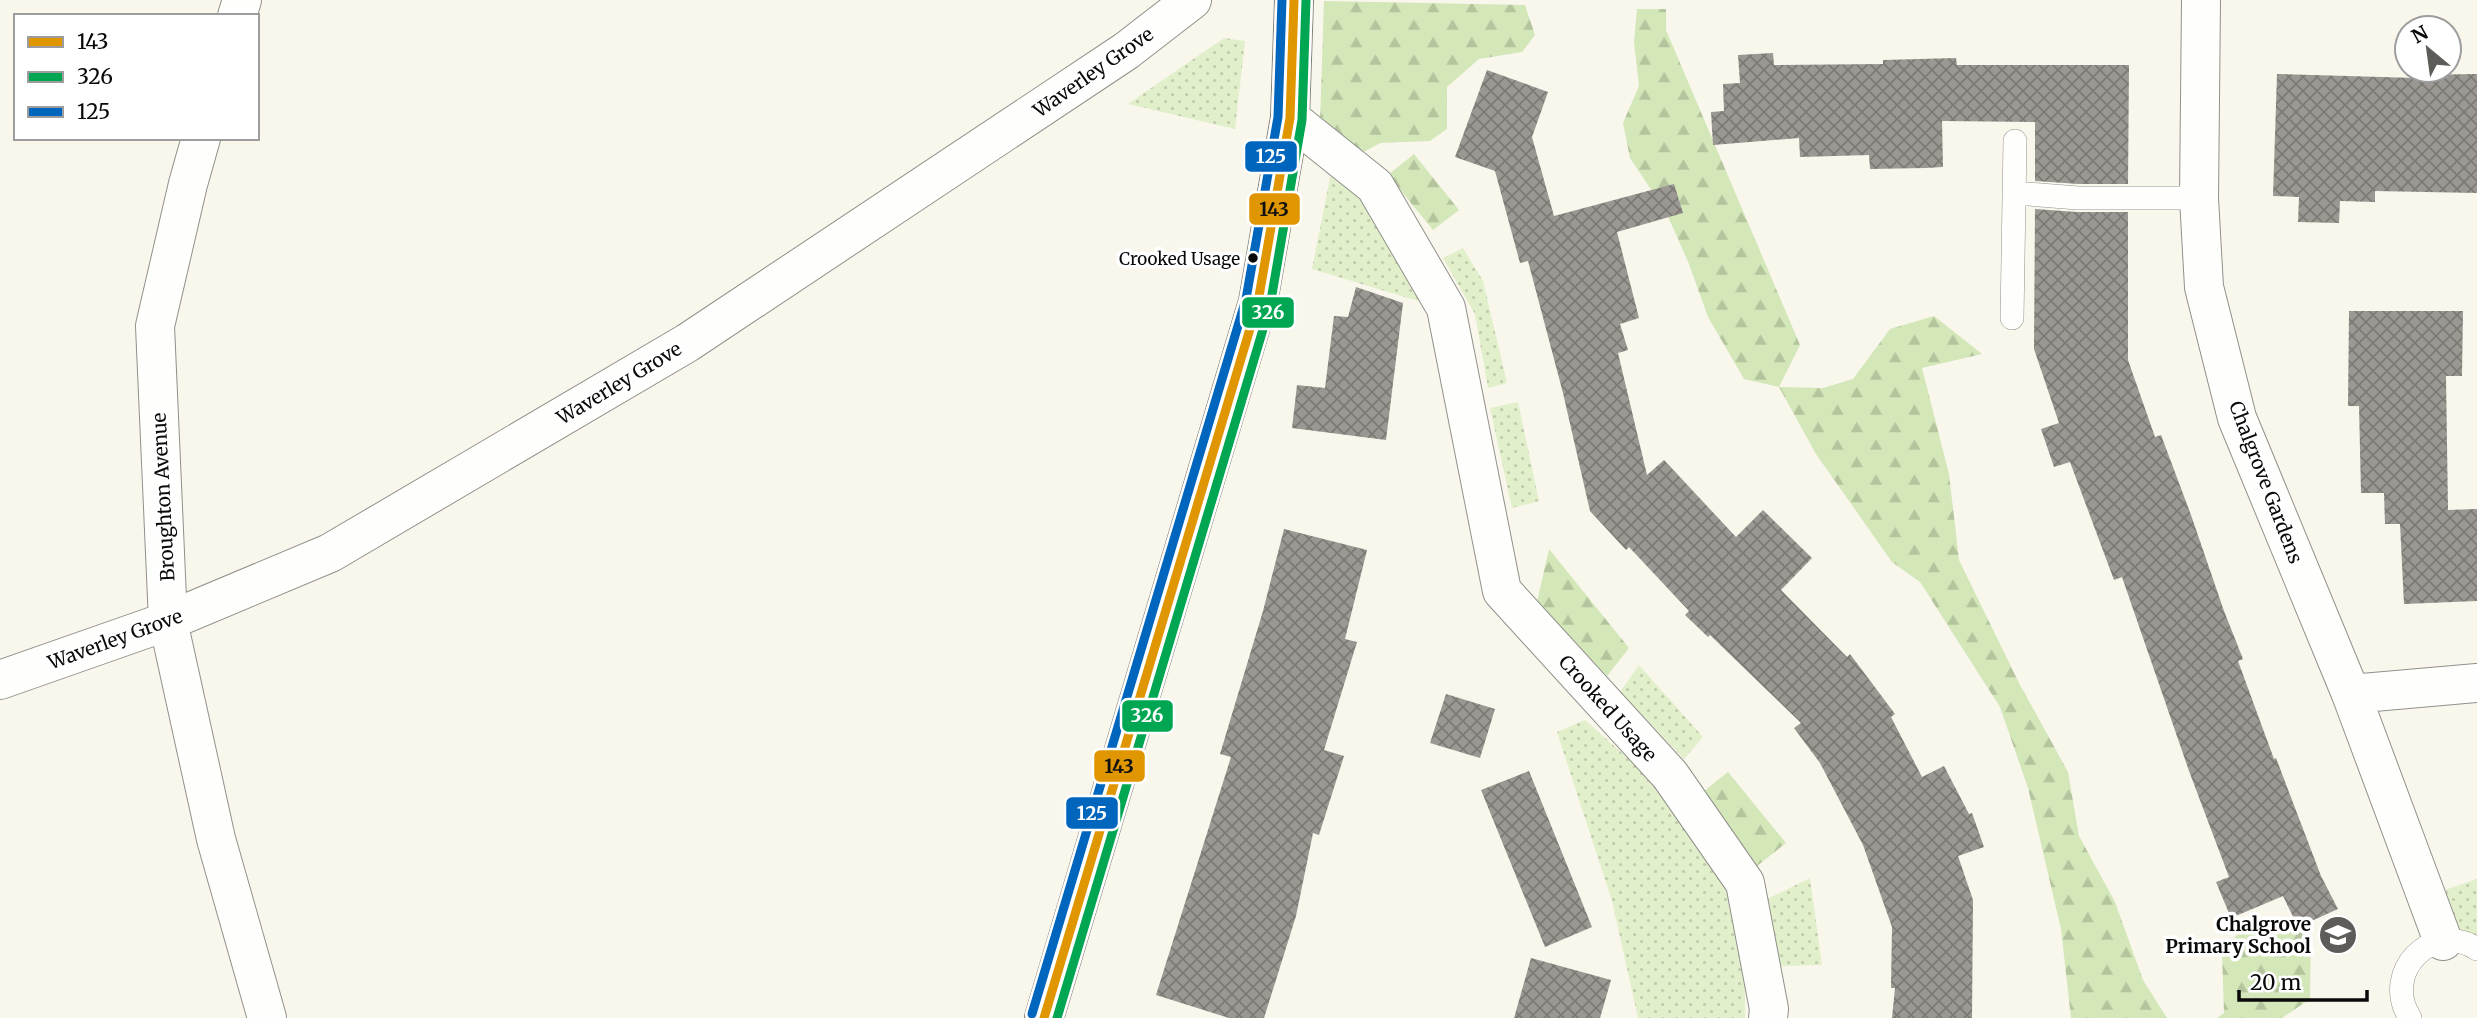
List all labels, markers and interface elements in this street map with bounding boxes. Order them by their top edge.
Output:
legend [14,14,259,140]
north arrow [2393,14,2463,84]
text: N [2407,20,2432,48]
street label: Waverley Grove [1027,22,1158,123]
text: 143 [77,28,108,55]
text: 326 [77,63,113,90]
text: 125 [77,98,110,125]
line badge: 125 [1244,140,1298,173]
text: 125 [1256,144,1286,168]
line badge: 143 [1248,192,1301,226]
text: 143 [1259,197,1289,221]
place label: Crooked Usage [1119,248,1240,270]
marker: Crooked Usage [1246,251,1260,265]
line badge: 326 [1241,296,1295,329]
text: 326 [1252,300,1284,324]
street label: Waverley Grove [551,336,686,430]
street label: Chalgrove Gardens [2224,397,2308,567]
street label: Broughton Avenue [147,412,179,582]
street label: Waverley Grove [44,604,186,675]
street label: Crooked Usage [1554,650,1662,766]
line badge: 326 [1121,699,1174,733]
text: 326 [1131,703,1163,727]
line badge: 143 [1093,749,1146,783]
text: 143 [1104,754,1134,778]
line badge: 125 [1065,796,1119,830]
text: 125 [1077,801,1107,825]
place label: Chalgrove Primary School [2165,912,2311,958]
school or university icon: Chalgrove Primary School [2317,914,2359,956]
scale bar [2239,958,2367,1002]
text: 20 m [2250,969,2302,996]

